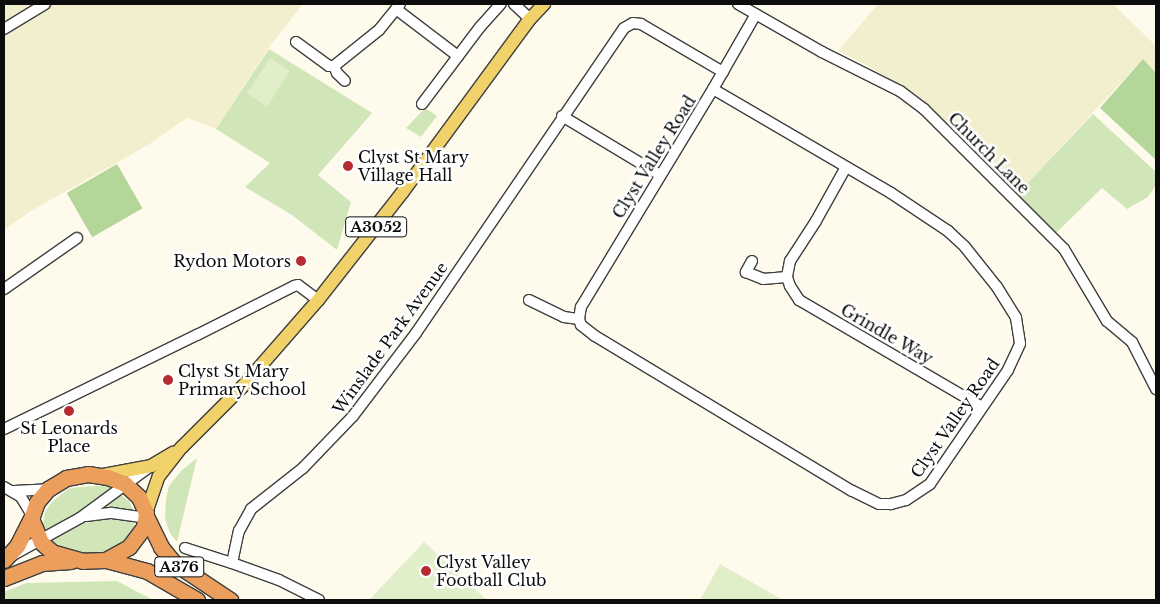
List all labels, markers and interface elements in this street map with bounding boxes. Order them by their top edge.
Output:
street label: Clyst Valley Road [608,92,700,222]
street label: Church Lane [944,108,1034,198]
place label: Clyst St Mary Village Hall [358,147,469,185]
marker: Clyst St Mary Village Hall [342,160,354,172]
road number: A3052 [345,214,407,240]
place label: Rydon Motors [173,251,291,271]
marker: Rydon Motors [295,255,307,267]
street label: Winslade Park Avenue [328,258,452,418]
street label: Grindle Way [837,300,937,368]
street label: Clyst Valley Road [906,354,1004,482]
place label: Clyst St Mary Primary School [178,361,307,399]
marker: Clyst St Mary Primary School [162,374,174,386]
marker: St Leonards Place [63,405,75,417]
place label: St Leonards Place [20,418,118,456]
place label: Clyst Valley Football Club [436,552,547,590]
road number: A376 [154,554,204,580]
marker: Clyst Valley Football Club [420,565,432,577]

